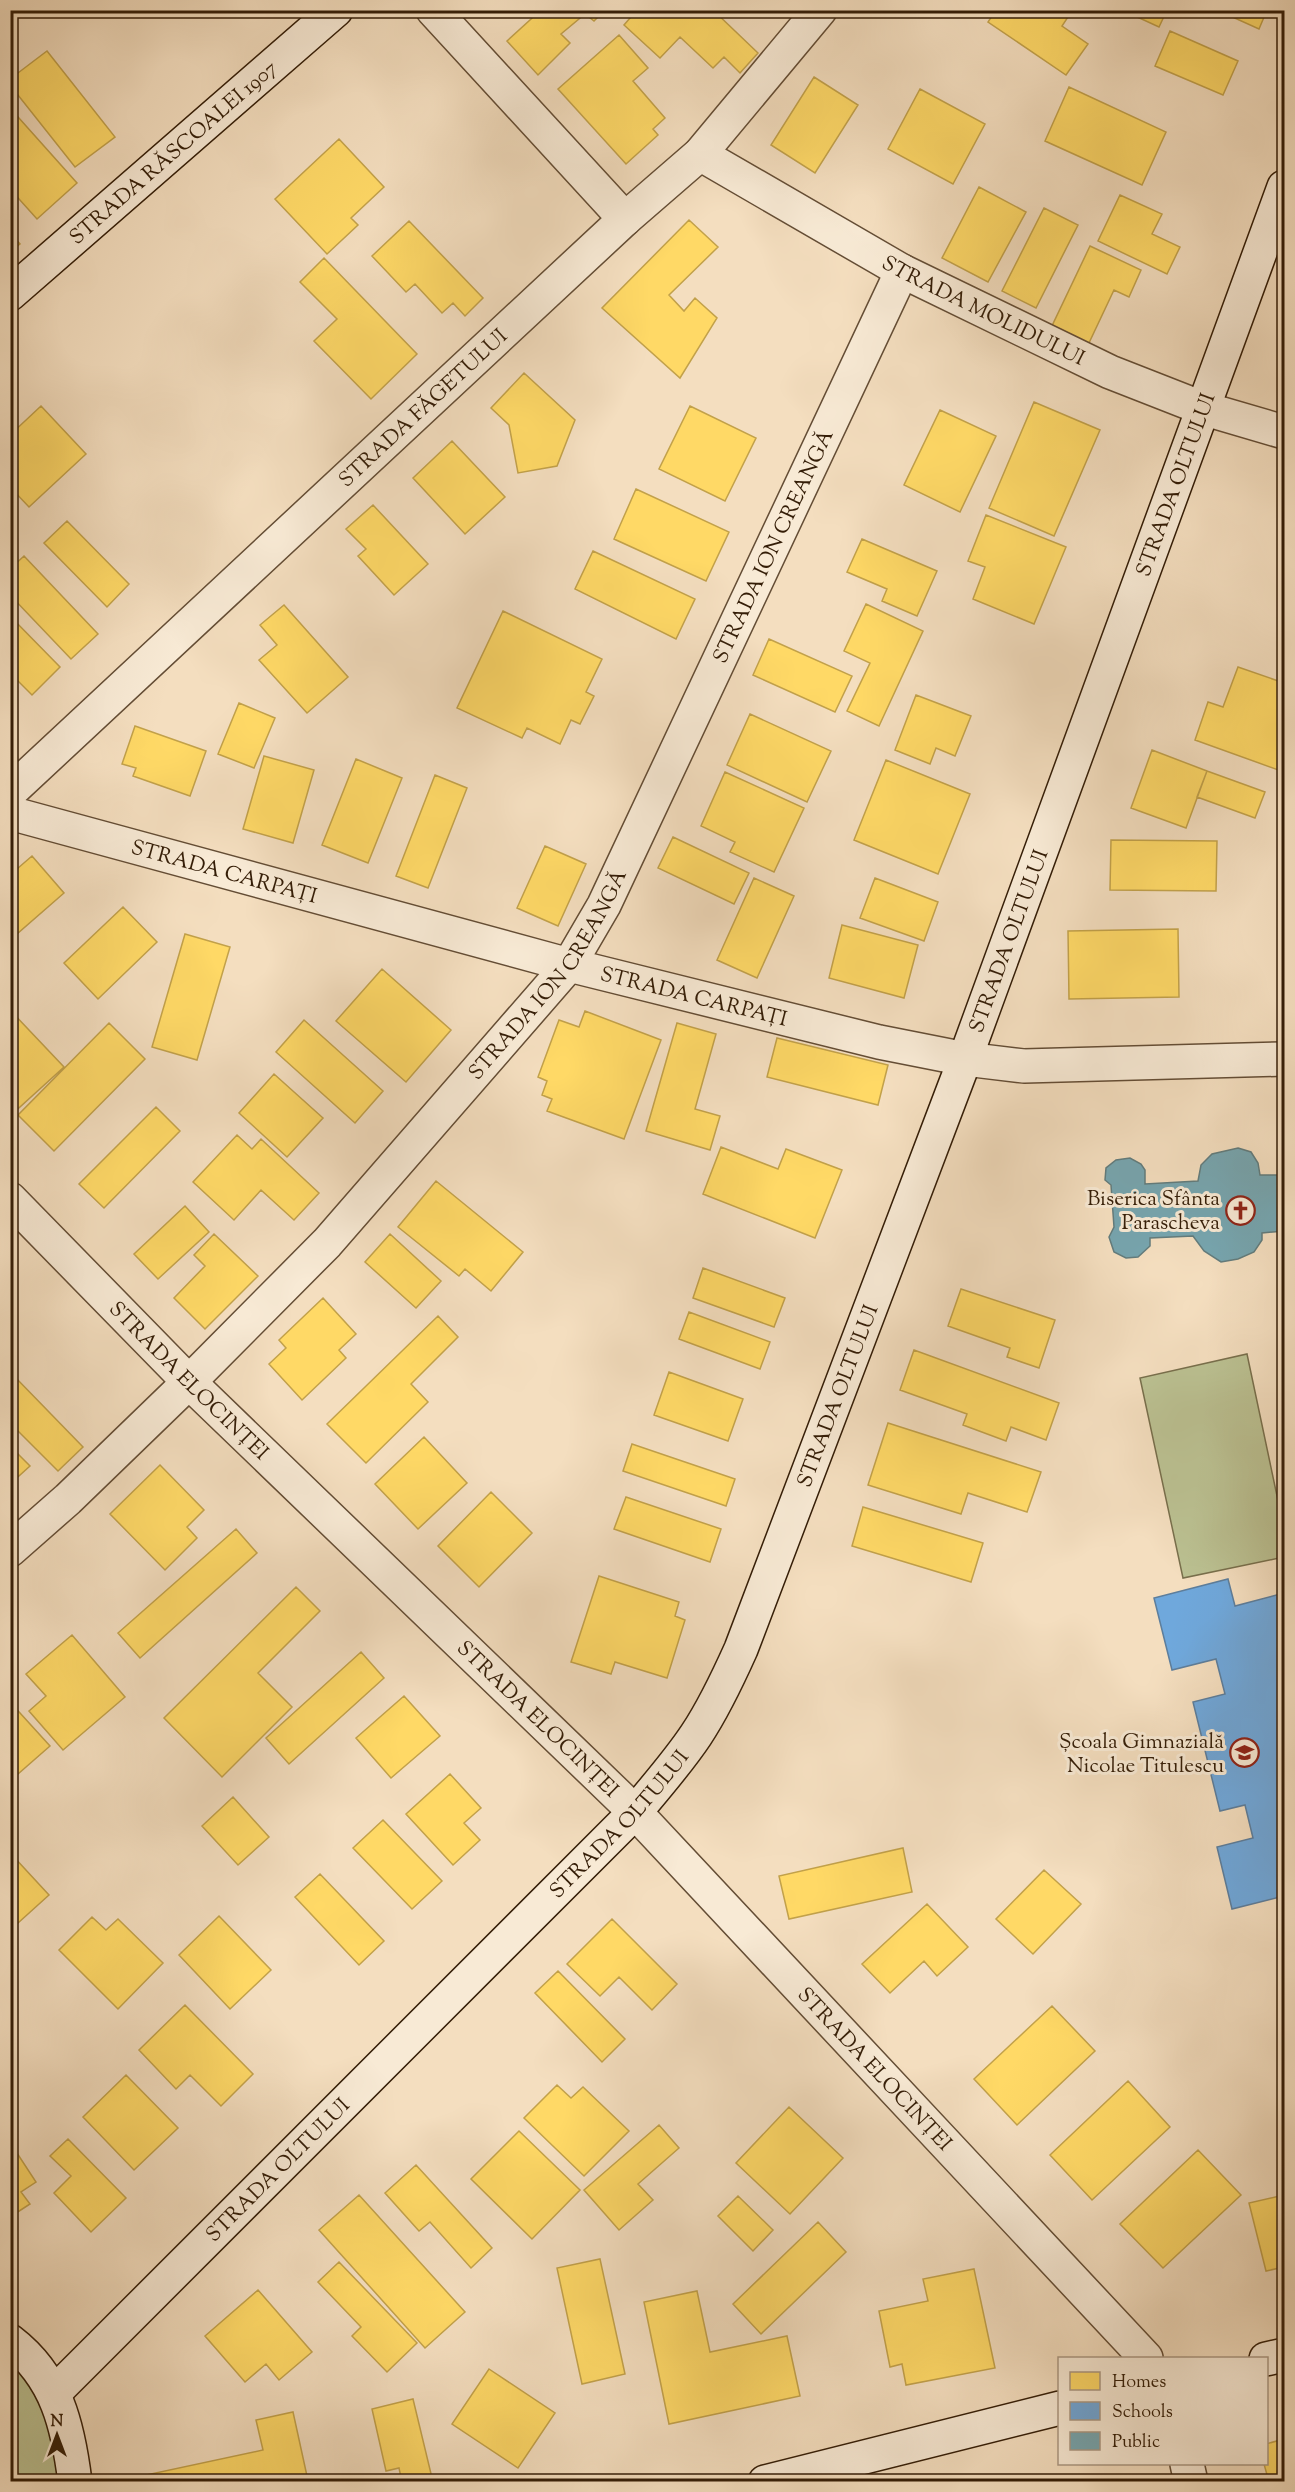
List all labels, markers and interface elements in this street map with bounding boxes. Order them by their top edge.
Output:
street label: STRADA RĂSCOALEI 1907 [64,54,285,253]
street label: STRADA MOLIDULUI [875,249,1090,375]
street label: STRADA FĂGETULUI [333,323,515,495]
street label: STRADA OLTULUI [1130,389,1224,581]
street label: STRADA ION CREANGĂ [707,425,842,669]
street label: STRADA CARPAȚI [127,834,320,913]
street label: STRADA OLTULUI [963,846,1057,1037]
street label: STRADA ION CREANGĂ [462,865,636,1087]
street label: STRADA CARPAȚI [597,960,790,1036]
place label: Biserica Sfânta Parascheva [1087,1185,1220,1239]
church icon: Biserica Sfânta Parascheva [1225,1194,1257,1226]
street label: STRADA ELOCINȚEI [101,1295,275,1468]
street label: STRADA OLTULUI [791,1301,887,1492]
street label: STRADA ELOCINȚEI [449,1635,625,1806]
place label: Școala Gimnazială Nicolae Titulescu [1059,1728,1224,1782]
school or university icon: Școala Gimnazială Nicolae Titulescu [1229,1737,1261,1769]
street label: STRADA OLTULUI [544,1744,697,1906]
street label: STRADA ELOCINȚEI [789,1981,958,2159]
street label: STRADA OLTULUI [200,2092,358,2250]
legend [1058,2357,1268,2465]
text: Homes [1112,2370,1166,2396]
text: Schools [1112,2400,1173,2426]
north arrow [27,2405,87,2465]
text: N [51,2411,64,2434]
text: Public [1112,2430,1160,2456]

